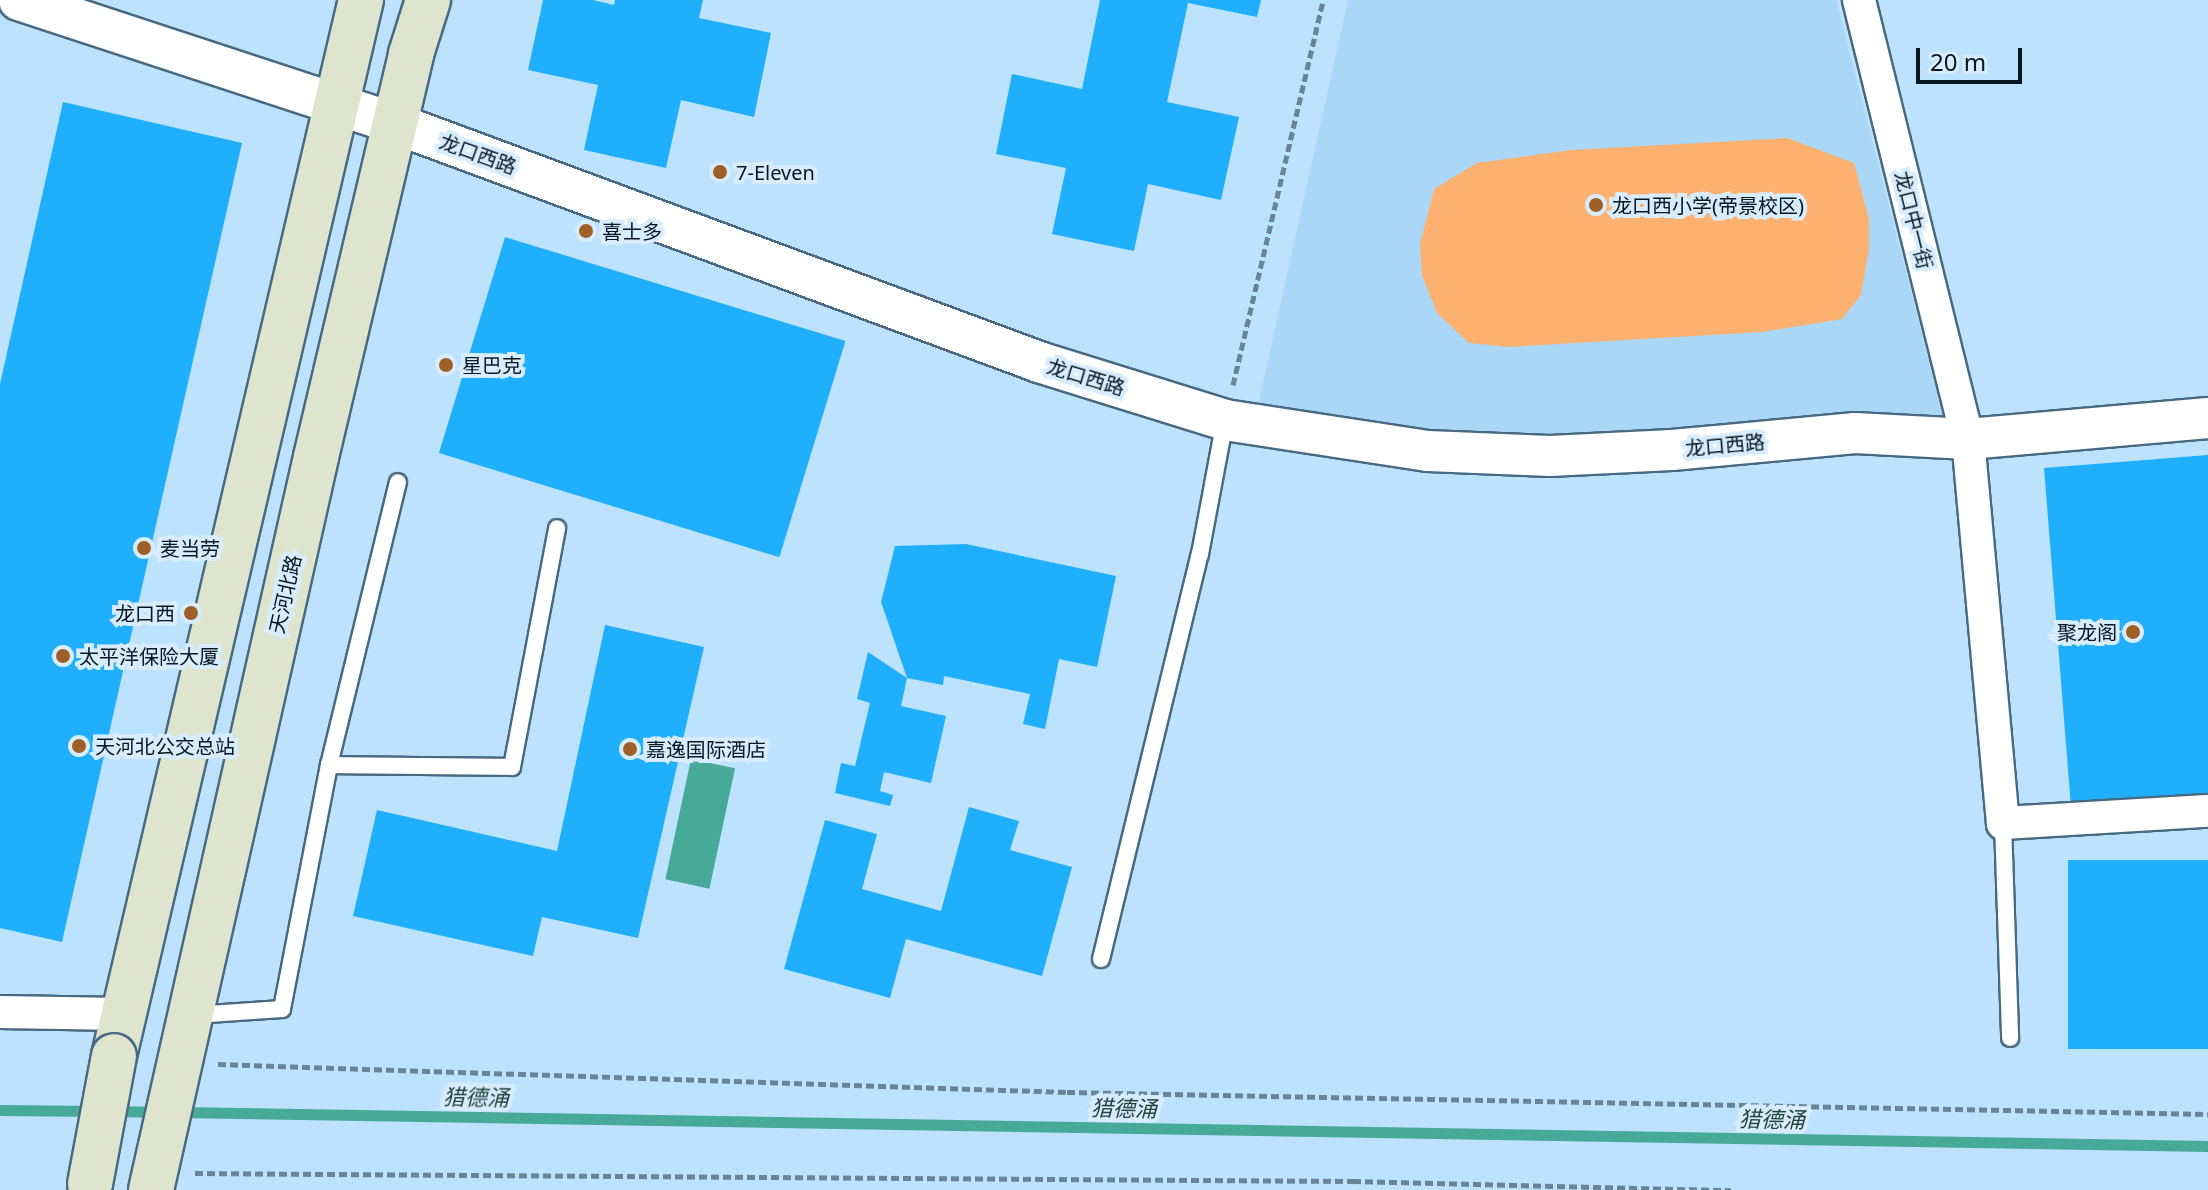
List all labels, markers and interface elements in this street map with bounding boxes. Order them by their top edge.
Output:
scale bar [1920,32,2026,82]
text: 20 m [1930,45,1986,78]
street label: 龙口西路 [436,129,520,179]
place label: 7-Eleven [736,160,815,184]
marker: 7-Eleven [711,163,729,181]
street label: 龙口中一街 [1890,169,1938,271]
place label: 龙口西小学(帝景校区) [1612,193,1804,217]
marker: 龙口西小学(帝景校区) [1587,196,1605,214]
place label: 喜士多 [602,219,662,243]
marker: 喜士多 [577,222,595,240]
place label: 星巴克 [462,353,522,377]
street label: 龙口西路 [1044,354,1128,400]
marker: 星巴克 [437,356,455,374]
street label: 龙口西路 [1684,430,1766,460]
place label: 麦当劳 [160,536,220,560]
marker: 麦当劳 [135,539,153,557]
street label: 天河北路 [264,552,306,636]
place label: 龙口西 [115,601,175,625]
marker: 龙口西 [182,604,200,622]
place label: 聚龙阁 [2057,620,2117,644]
marker: 聚龙阁 [2124,623,2142,641]
place label: 太平洋保险大厦 [79,644,219,668]
marker: 太平洋保险大厦 [54,647,72,665]
place label: 天河北公交总站 [95,734,235,758]
marker: 天河北公交总站 [70,737,88,755]
place label: 嘉逸国际酒店 [646,737,766,761]
marker: 嘉逸国际酒店 [621,740,639,758]
water label: 猎德涌 [443,1083,509,1111]
water label: 猎德涌 [1091,1094,1157,1122]
water label: 猎德涌 [1739,1105,1805,1133]

